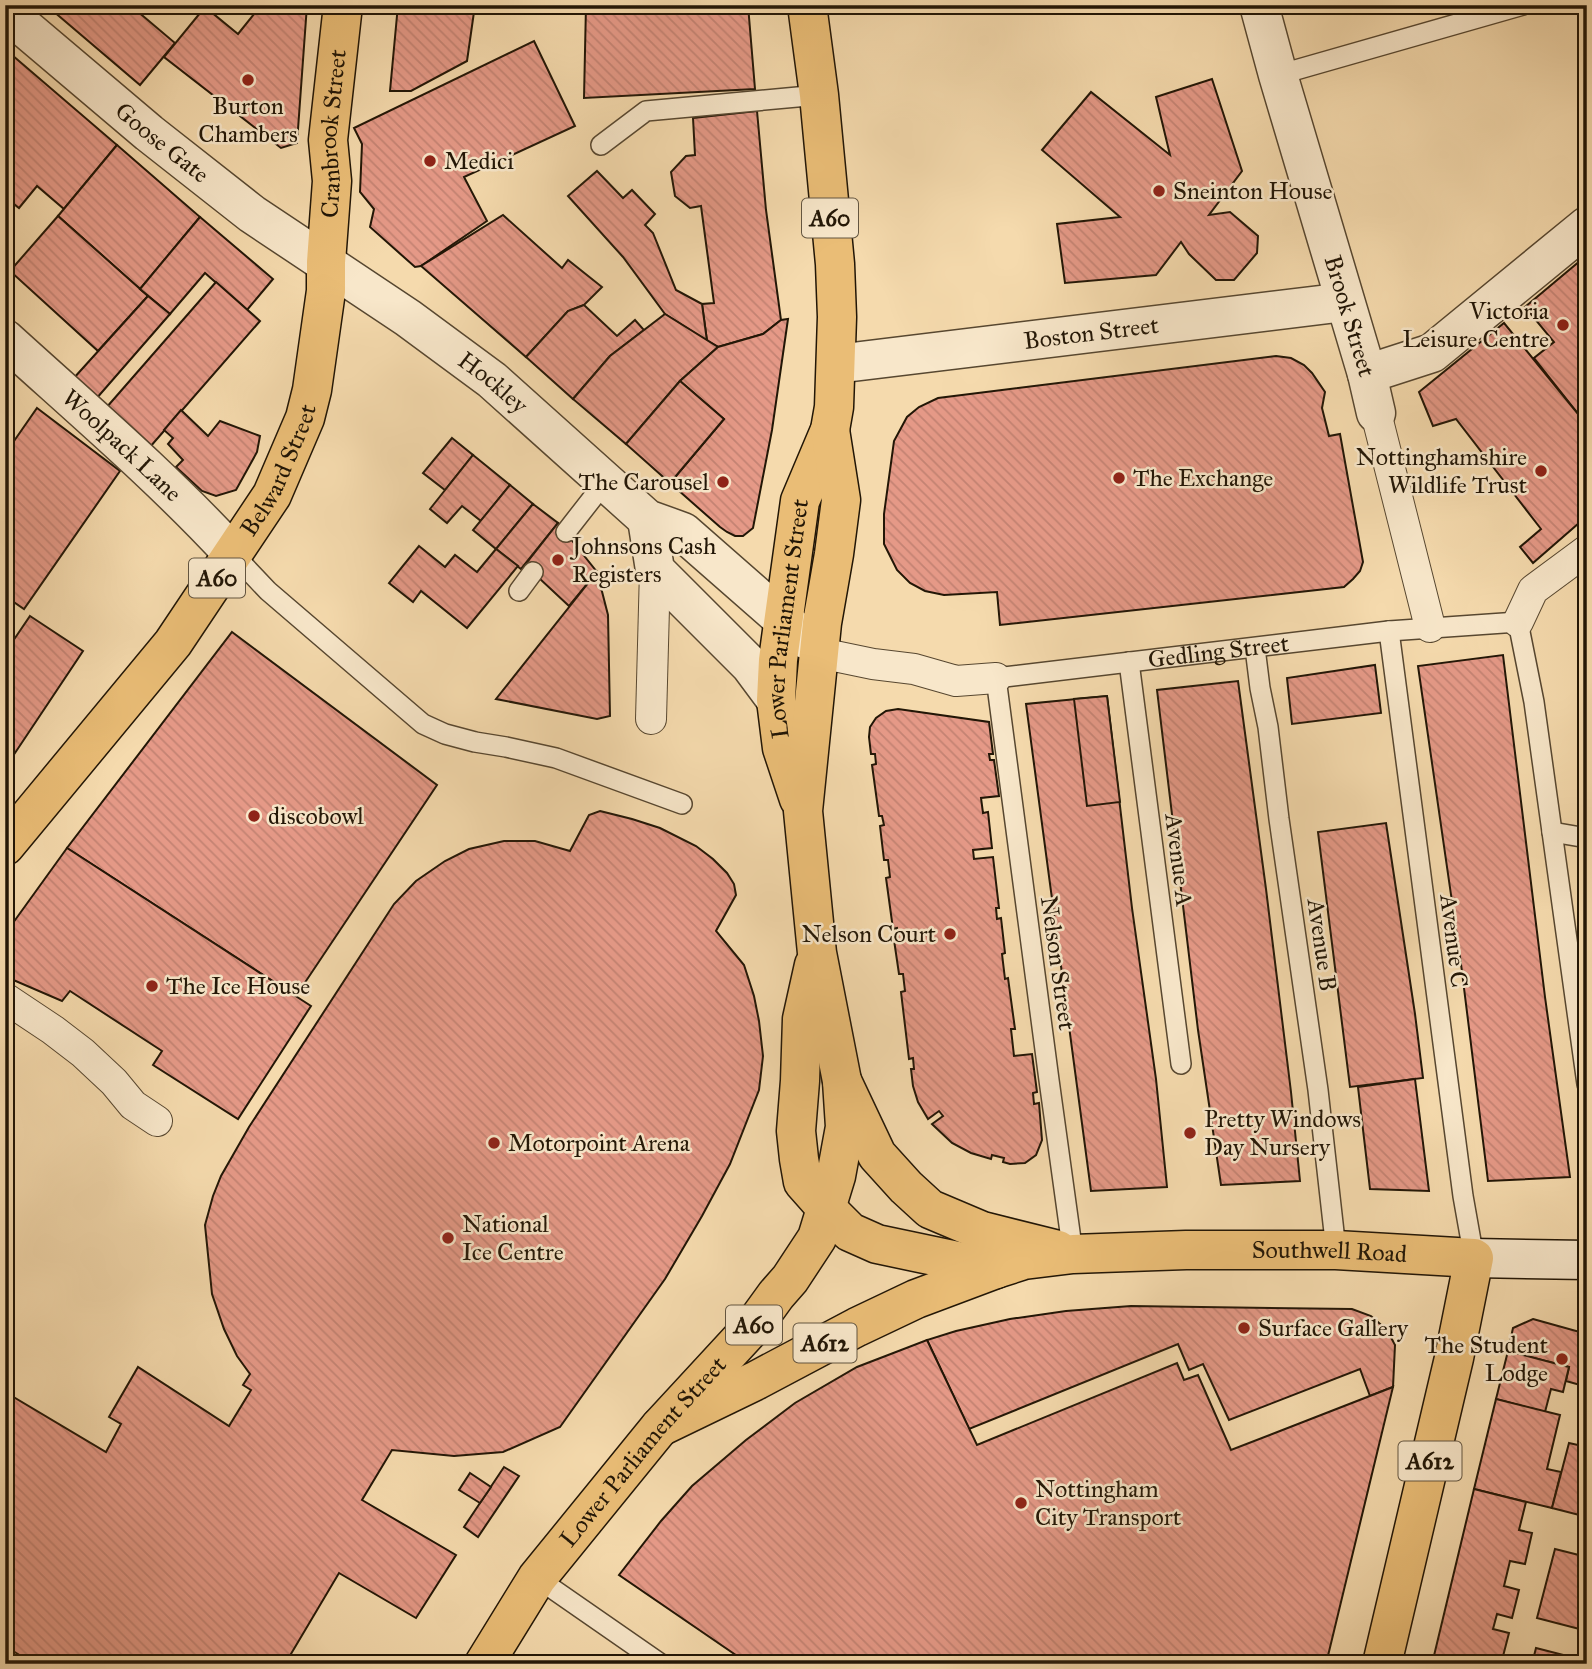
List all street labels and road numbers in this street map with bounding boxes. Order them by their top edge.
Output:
street label: Cranbrook Street [313,47,353,219]
street label: Goose Gate [109,96,215,190]
road number: A60 [802,198,858,238]
street label: Brook Street [1318,252,1382,381]
street label: Boston Street [1022,310,1161,356]
street label: Hockley [452,345,535,420]
street label: Woolpack Lane [56,383,188,508]
street label: Belward Street [234,401,323,542]
street label: Lower Parliament Street [760,496,815,740]
road number: A60 [189,558,245,598]
street label: Gedling Street [1146,628,1291,675]
street label: Avenue A [1158,811,1200,908]
street label: Avenue C [1433,892,1475,989]
street label: Nelson Street [1034,894,1082,1033]
street label: Avenue B [1301,896,1343,993]
street label: Southwell Road [1252,1235,1408,1269]
road number: A60 [726,1306,782,1344]
road number: A612 [794,1324,856,1362]
street label: Lower Parliament Street [553,1350,733,1553]
road number: A612 [1398,1442,1462,1480]

